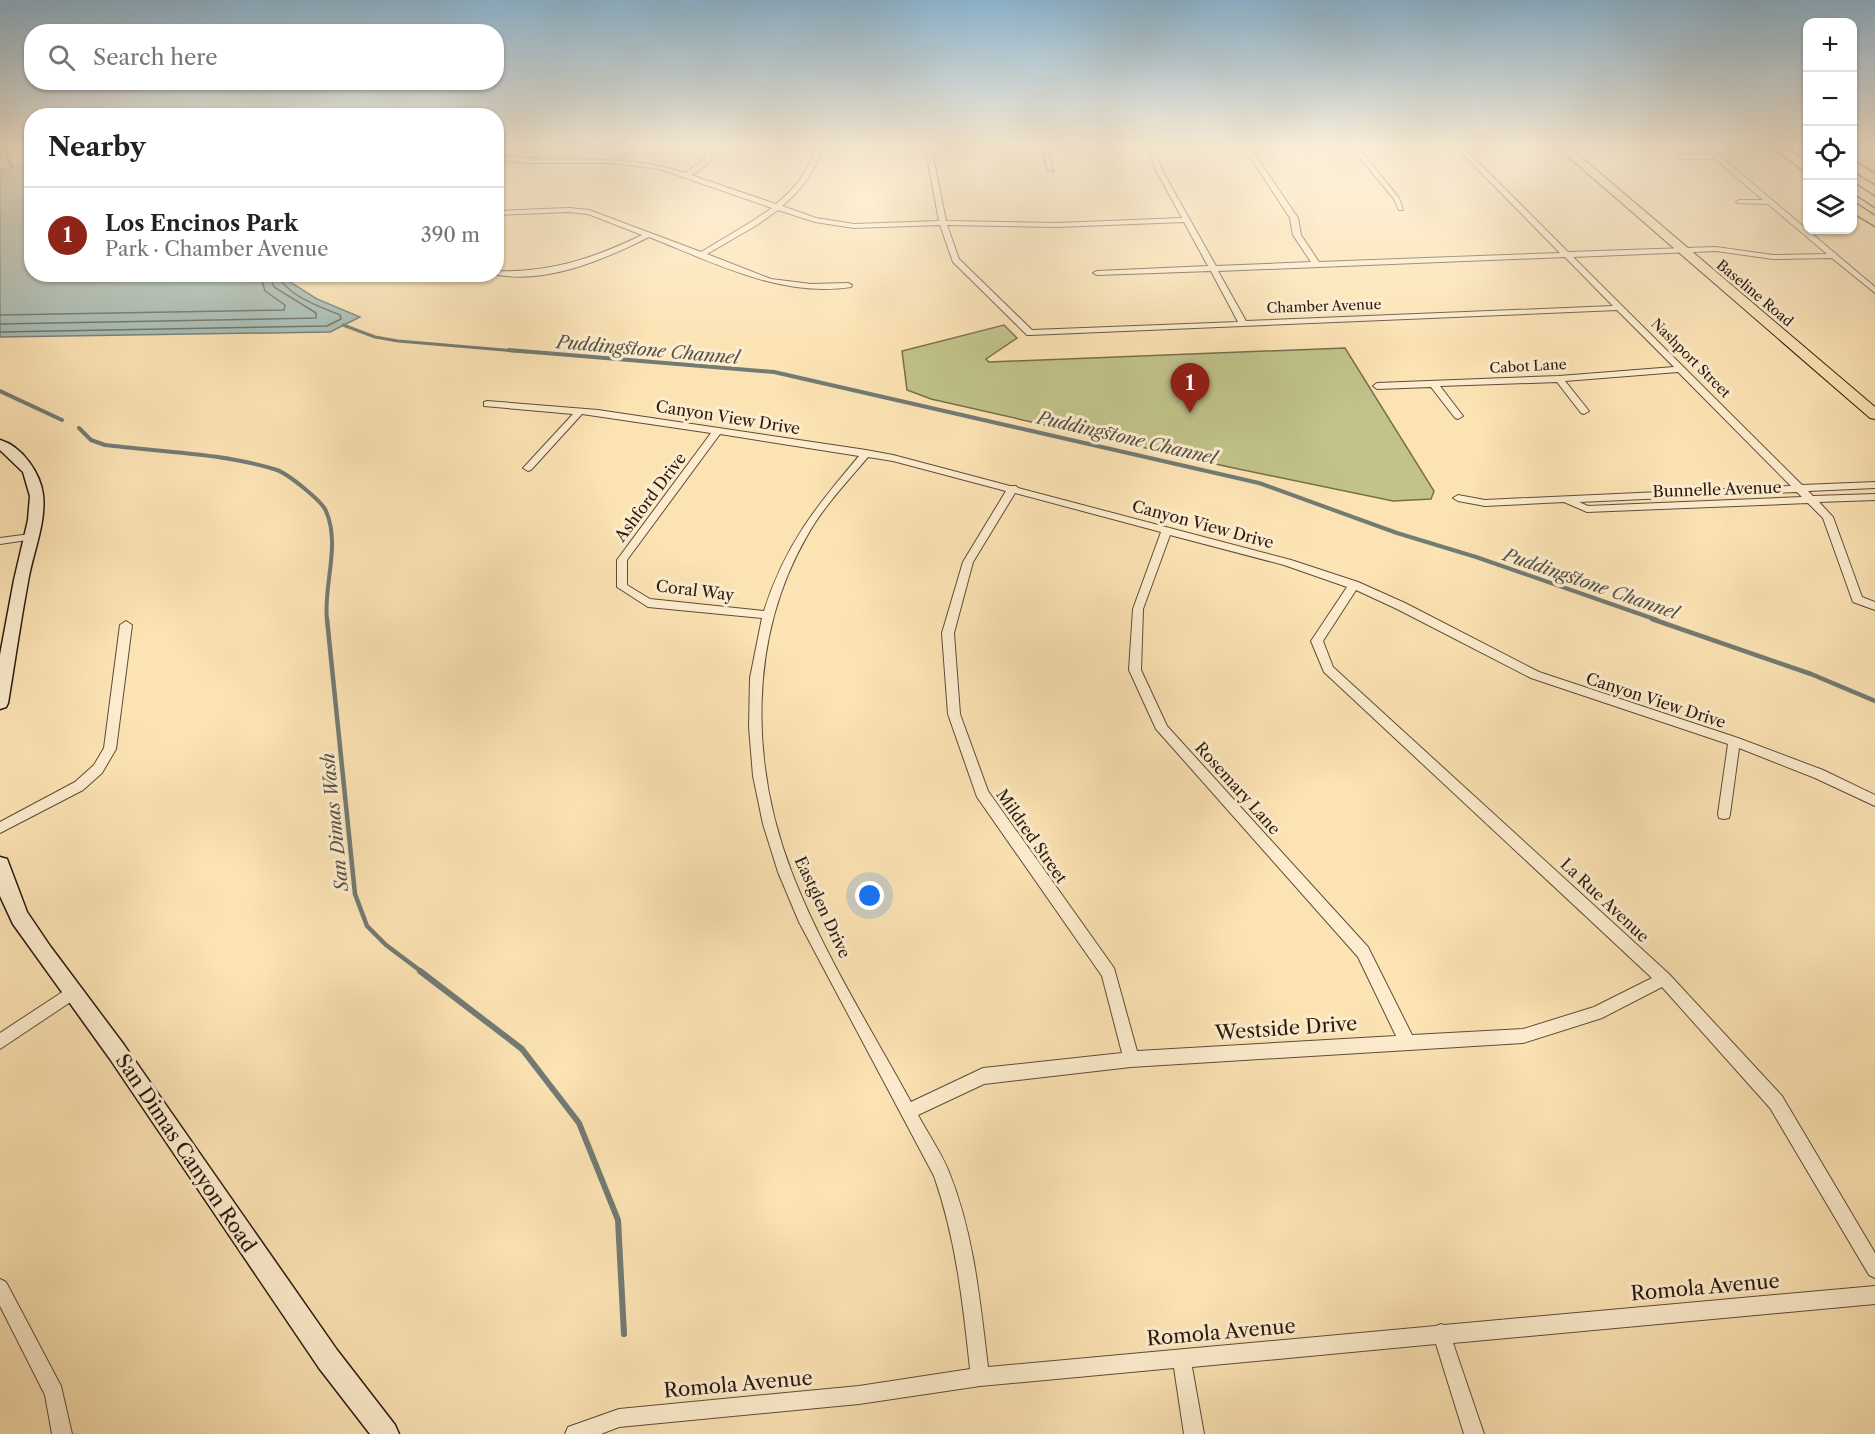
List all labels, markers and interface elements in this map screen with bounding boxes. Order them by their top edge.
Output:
map controls [1803,18,1857,234]
button: + [1803,18,1857,72]
search box [24,24,504,90]
icon: search [45,41,78,74]
text: Search here [93,44,218,71]
button: − [1803,72,1857,126]
button: locate [1803,126,1857,180]
text: Nearby [48,131,146,163]
button: layers [1803,180,1857,234]
text: Los Encinos Park [105,210,298,237]
text: 1 [63,223,72,247]
text: 390 m [421,223,480,247]
text: Park · Chamber Avenue [105,237,328,261]
street label: Baseline Road [1713,256,1797,331]
street label: Chamber Avenue [1266,295,1382,317]
street label: Nashport Street [1648,315,1734,401]
water label: Puddingstone Channel [553,331,743,369]
street label: Cabot Lane [1489,355,1567,377]
pin: 1 [1170,364,1210,413]
street label: Canyon View Drive [654,396,802,438]
water label: Puddingstone Channel [1033,406,1221,470]
street label: Ashford Drive [609,449,690,546]
street label: Bunnelle Avenue [1652,477,1782,501]
street label: Canyon View Drive [1130,495,1276,553]
water label: Puddingstone Channel [1499,543,1684,625]
street label: Coral Way [655,575,736,605]
street label: Canyon View Drive [1583,668,1729,732]
street label: Rosemary Lane [1191,737,1285,839]
water label: San Dimas Wash [317,752,353,893]
street label: Mildred Street [992,785,1072,887]
street label: Eastglen Drive [791,853,855,961]
street label: La Rue Avenue [1556,854,1654,946]
your location [855,881,884,910]
street label: Westside Drive [1213,1011,1358,1045]
street label: San Dimas Canyon Road [111,1049,261,1257]
street label: Romola Avenue [1629,1269,1781,1305]
street label: Romola Avenue [1145,1314,1297,1350]
street label: Romola Avenue [662,1366,814,1402]

